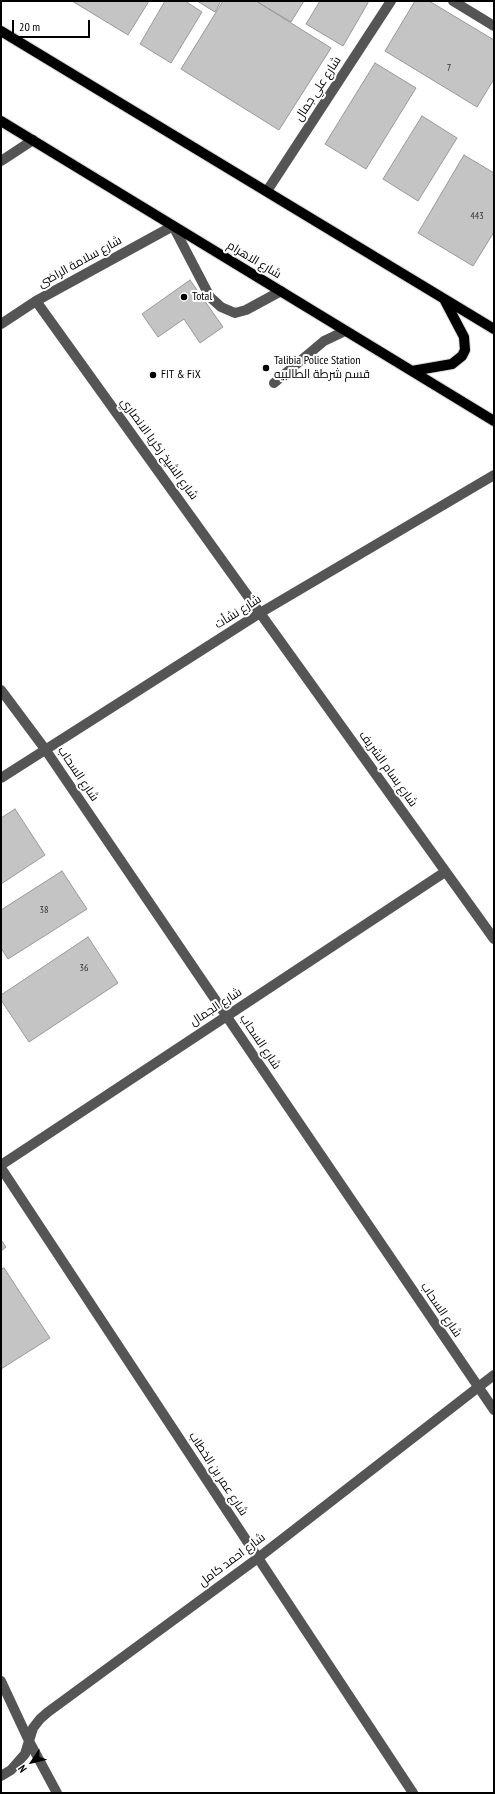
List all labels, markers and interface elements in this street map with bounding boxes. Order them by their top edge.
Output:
scale bar [14,12,92,38]
text: 20 m [19,19,40,34]
street label: شارع علي جمال [292,54,344,124]
house number: 7 [447,62,451,74]
house number: 443 [470,210,484,222]
street label: شارع سلامة الراضى [36,233,124,291]
street label: شارع الاهرام [224,238,284,282]
place label: Total [192,290,212,304]
marker: Total [179,292,189,302]
place label: Talibia Police Station قسم شرطة الطالبيه [274,354,370,382]
marker: Talibia Police Station قسم شرطة الطالبيه [261,363,271,373]
place label: FIT & FiX [161,368,201,382]
marker: FIT & FiX [148,370,158,380]
street label: شارع الشيخ زكريا الانصاري [117,395,201,503]
street label: شارع نشأت [212,592,264,632]
street label: شارع بسام الشريف [356,728,420,810]
street label: شارع السحاب [54,744,102,804]
house number: 38 [40,904,48,916]
house number: 36 [80,962,88,974]
street label: شارع الجمال [187,985,245,1029]
street label: شارع السحاب [236,1012,284,1072]
street label: شارع السحاب [417,1280,465,1340]
street label: شارع عمر بن الخطاب [186,1429,250,1519]
street label: شارع احمد كامل [196,1530,268,1590]
north arrow [12,1742,52,1782]
text: N [15,1762,30,1775]

